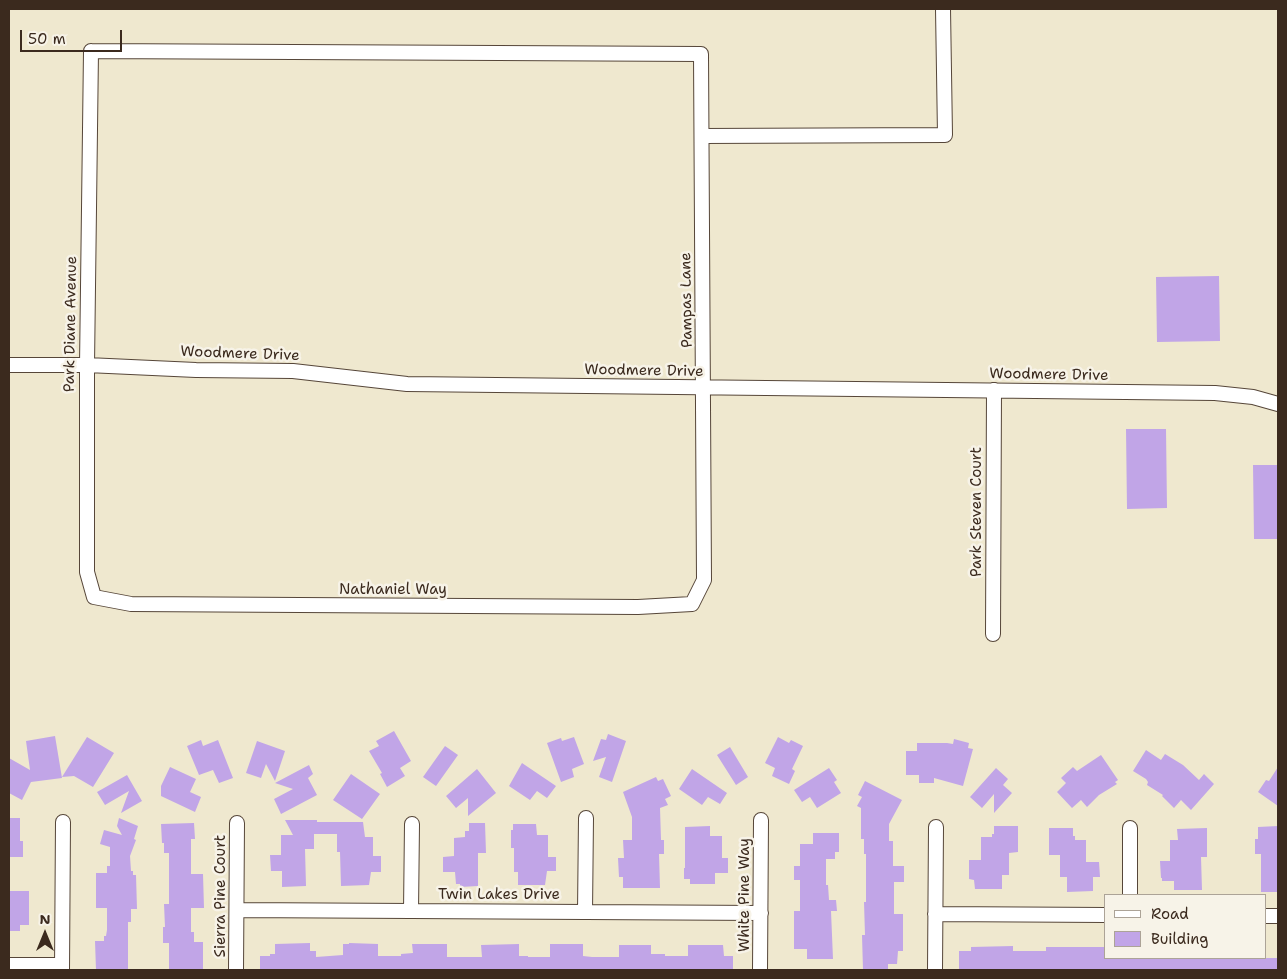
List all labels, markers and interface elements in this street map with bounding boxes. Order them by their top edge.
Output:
scale bar [22,20,125,52]
text: 50 m [28,29,66,49]
street label: Pampas Lane [677,252,697,348]
street label: Park Diane Avenue [61,256,81,392]
street label: Woodmere Drive [180,343,300,365]
street label: Woodmere Drive [584,361,704,381]
street label: Woodmere Drive [989,365,1109,385]
street label: Park Steven Court [968,447,986,577]
street label: Nathaniel Way [339,581,447,599]
street label: Sierra Pine Court [212,835,230,957]
street label: White Pine Way [736,838,754,952]
street label: Twin Lakes Drive [438,886,560,904]
legend [1104,894,1267,959]
text: Road [1151,904,1189,924]
north arrow [20,909,70,959]
text: N [39,910,51,928]
text: Building [1151,929,1208,949]

